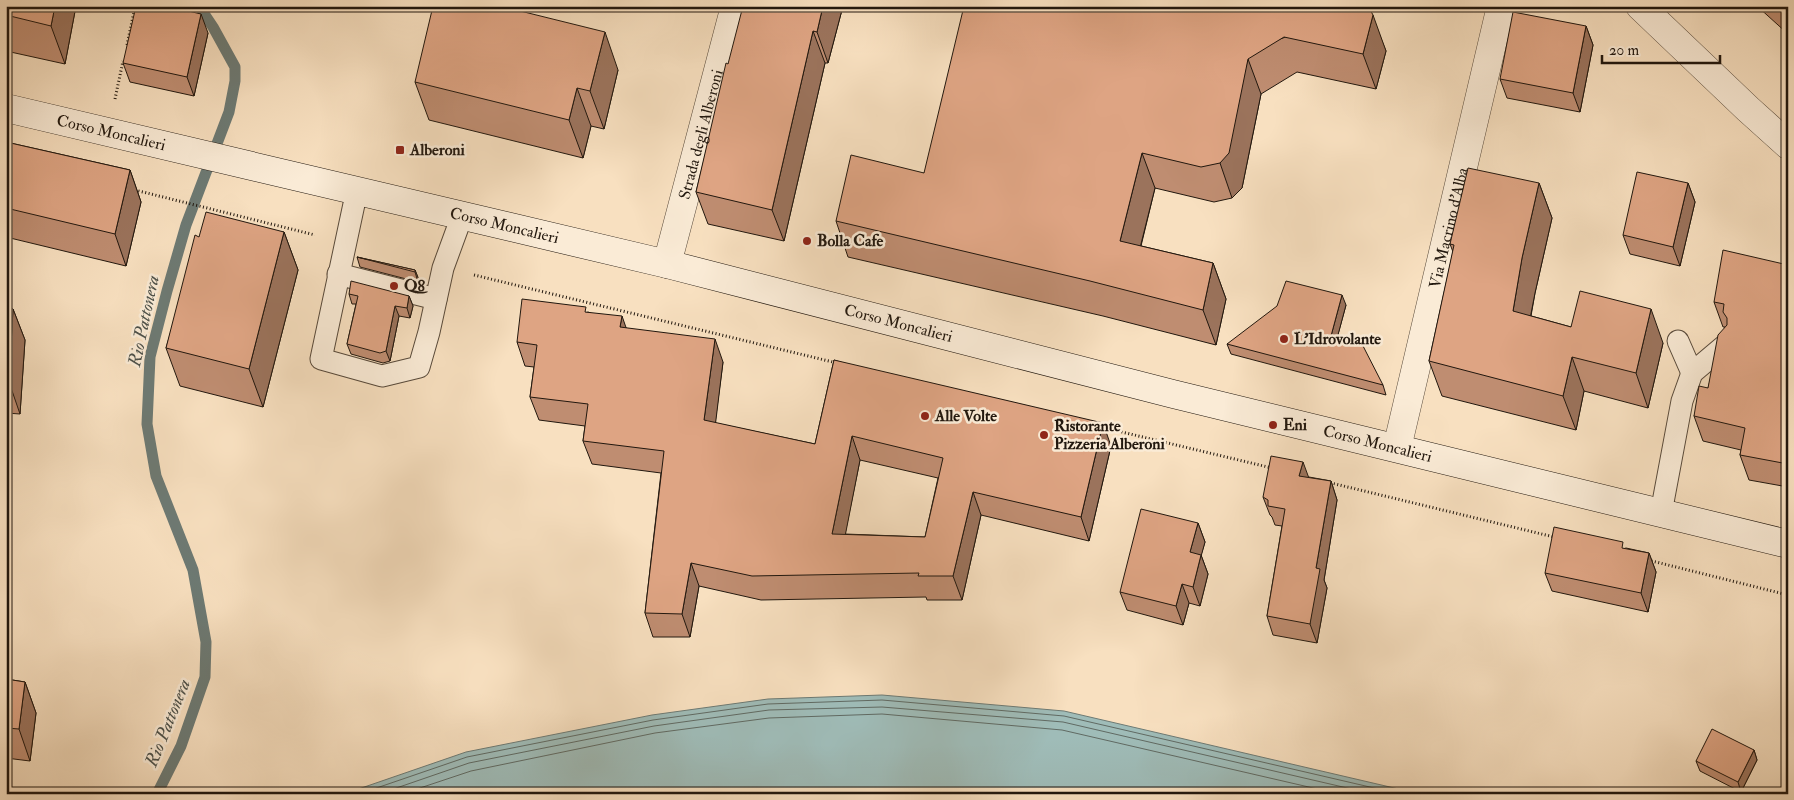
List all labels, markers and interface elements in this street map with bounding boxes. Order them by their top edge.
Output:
scale bar [1602,32,1719,64]
text: 20 m [1609,41,1639,60]
street label: Strada degli Alberoni [674,67,728,202]
street label: Corso Moncalieri [55,110,168,155]
place label: Alberoni [409,140,466,160]
marker: Alberoni [394,144,406,156]
street label: Via Macrino d'Alba [1425,165,1473,290]
street label: Corso Moncalieri [448,203,561,248]
place label: Bolla Cafe [817,231,884,251]
marker: Bolla Cafe [801,235,813,247]
water label: Rio Pattonera [123,273,165,370]
place label: Q8 [404,276,428,296]
marker: Q8 [388,280,400,292]
street label: Corso Moncalieri [842,300,955,347]
place label: L'Idrovolante [1294,329,1381,349]
marker: L'Idrovolante [1278,333,1290,345]
place label: Alle Volte [934,406,997,426]
marker: Alle Volte [919,410,931,422]
place label: Eni [1283,415,1308,435]
place label: Ristorante Pizzeria Alberoni [1054,416,1165,454]
marker: Eni [1267,419,1279,431]
street label: Corso Moncalieri [1321,421,1434,467]
marker: Ristorante Pizzeria Alberoni [1038,429,1050,441]
water label: Rio Pattonera [140,676,196,771]

